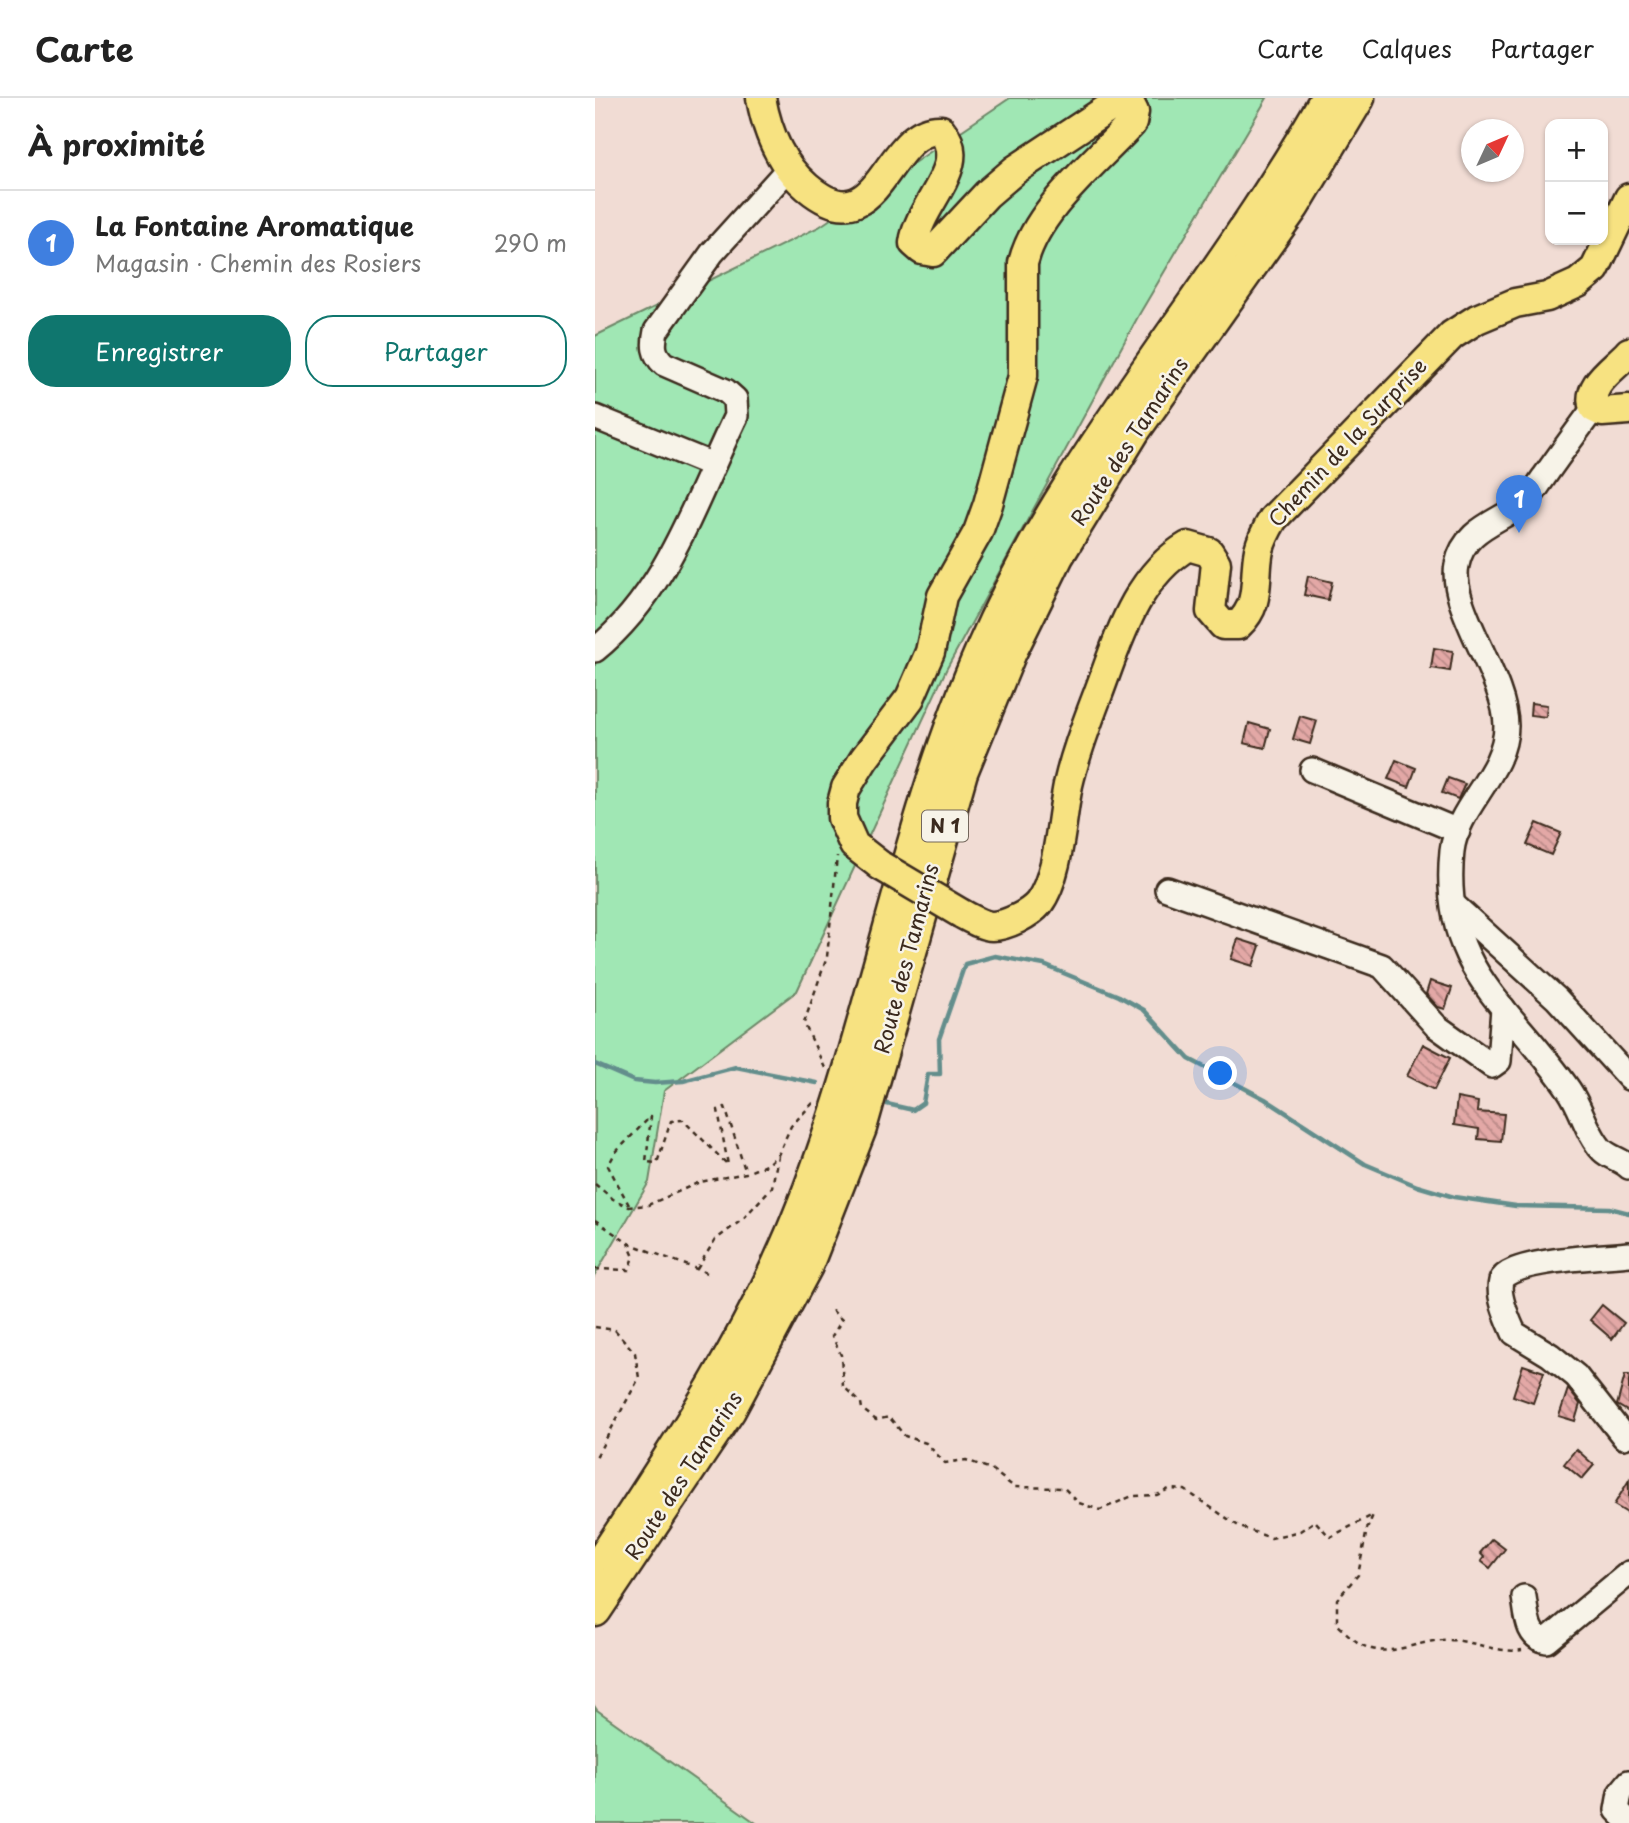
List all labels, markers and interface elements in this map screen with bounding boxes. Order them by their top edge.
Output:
text: Carte [35,23,134,73]
text: Carte [1257,30,1323,66]
text: Calques [1361,30,1452,66]
text: Partager [1490,30,1594,66]
north arrow [1461,119,1524,182]
map controls [1545,119,1608,245]
button: + [1545,119,1608,182]
text: À proximité [28,121,205,166]
button: − [1545,182,1608,245]
text: La Fontaine Aromatique [95,206,414,245]
text: 1 [46,225,57,260]
text: 290 m [494,225,567,260]
text: Magasin · Chemin des Rosiers [95,245,421,280]
button: Enregistrer [28,315,291,387]
button: Partager [305,315,567,387]
street label: Route des Tamarins [1062,350,1195,532]
street label: Chemin de la Surprise [1260,350,1433,533]
pin: 1 [1496,475,1542,533]
road number: N 1 [922,810,968,842]
street label: Route des Tamarins [864,860,946,1057]
your location [1203,1056,1237,1090]
street label: Route des Tamarins [616,1384,749,1566]

